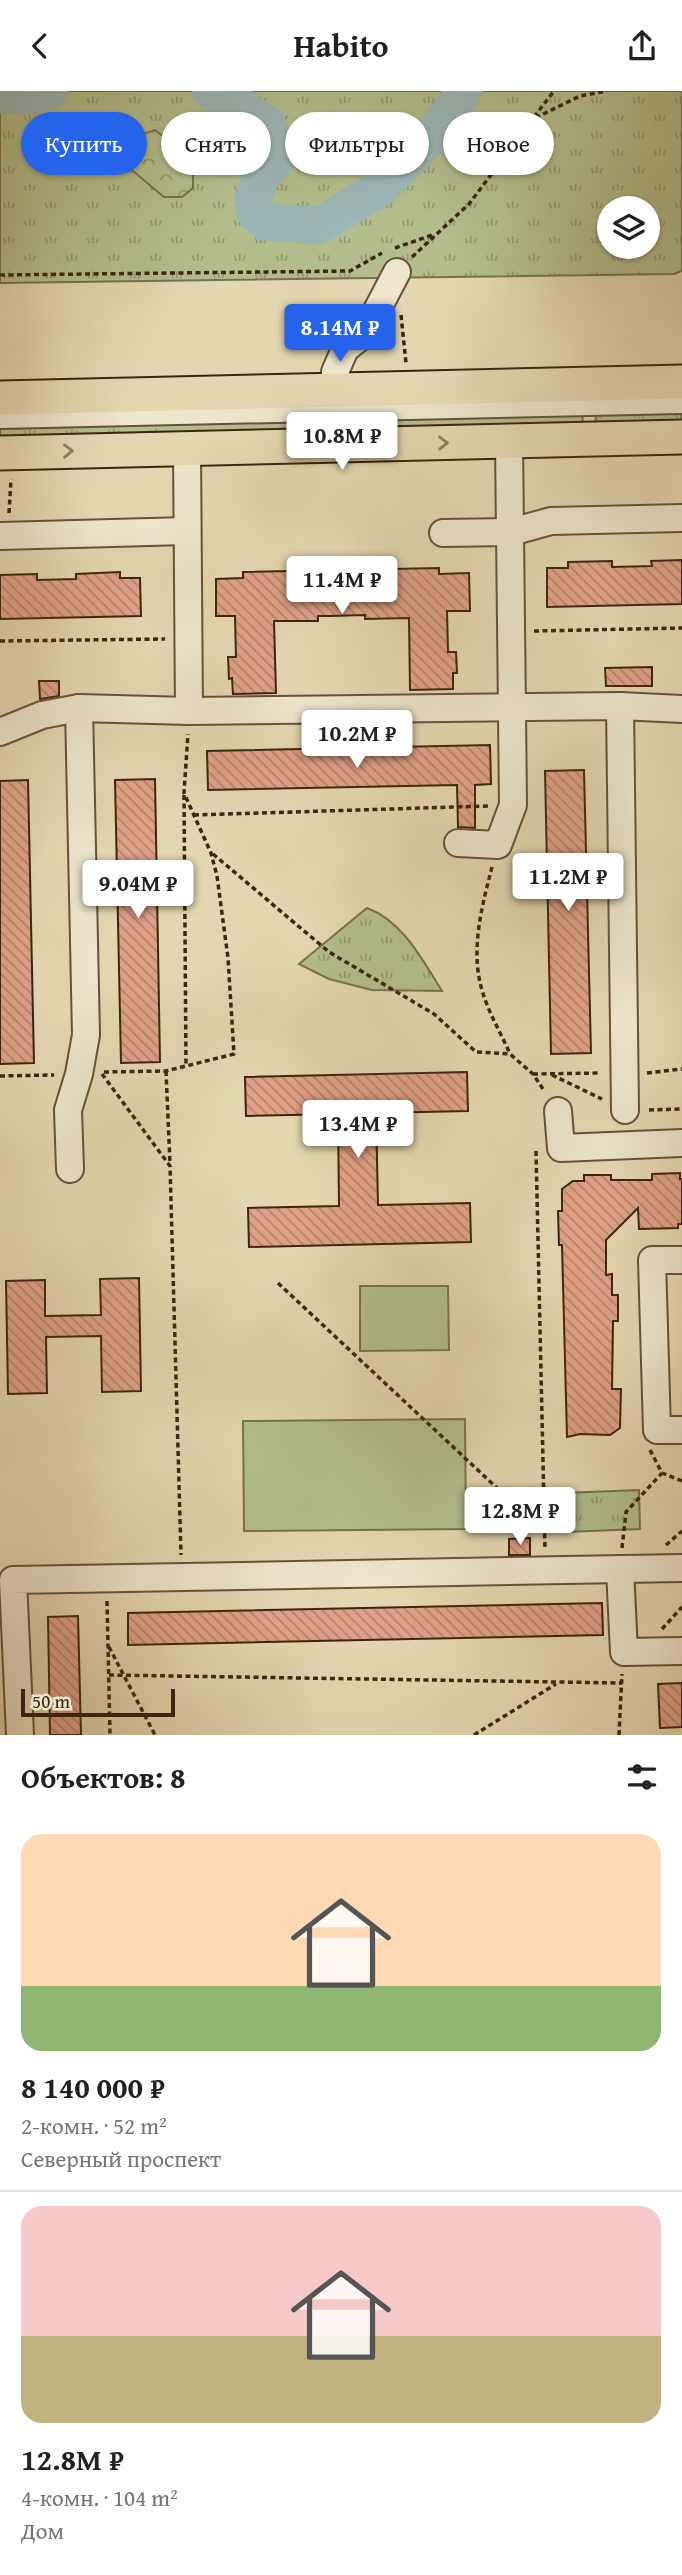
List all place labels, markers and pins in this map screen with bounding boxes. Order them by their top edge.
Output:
pin: 8.14M ₽ [275,305,405,364]
pin: 10.8M ₽ [277,413,407,472]
pin: 11.4M ₽ [277,557,407,616]
pin: 10.2M ₽ [292,711,422,770]
pin: 11.2M ₽ [503,853,633,913]
pin: 9.04M ₽ [73,861,203,920]
pin: 13.4M ₽ [293,1101,423,1160]
pin: 12.8M ₽ [455,1487,585,1547]

